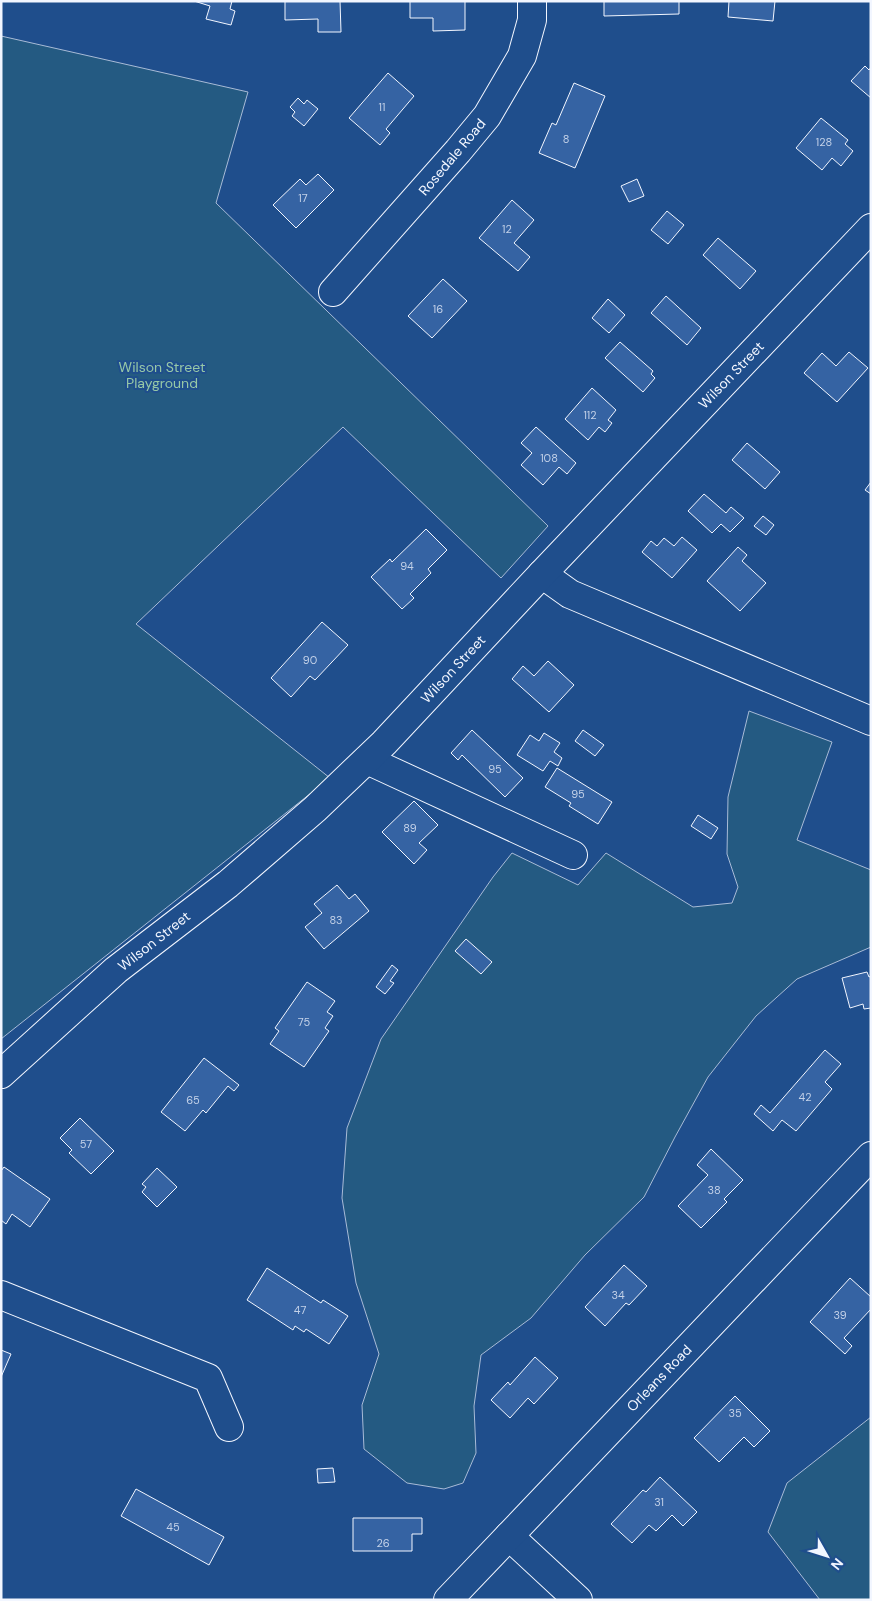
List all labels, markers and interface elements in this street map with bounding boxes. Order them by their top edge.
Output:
house number: 11 [379,100,385,114]
street label: Rosedale Road [415,115,489,199]
house number: 8 [563,132,569,146]
house number: 128 [816,135,832,149]
house number: 17 [298,191,308,205]
house number: 12 [502,222,512,236]
house number: 16 [433,302,443,316]
street label: Wilson Street [694,338,768,412]
park label: Wilson Street Playground [119,358,205,392]
house number: 112 [583,408,597,422]
house number: 108 [540,451,558,465]
house number: 94 [400,559,414,573]
street label: Wilson Street [417,631,489,707]
house number: 90 [303,653,317,667]
house number: 95 [488,762,502,776]
house number: 95 [571,787,585,801]
house number: 89 [403,821,417,835]
street label: Wilson Street [114,907,194,975]
house number: 83 [329,913,343,927]
house number: 75 [298,1015,310,1029]
house number: 42 [798,1090,812,1104]
house number: 65 [186,1093,200,1107]
house number: 57 [80,1137,92,1151]
house number: 38 [707,1183,721,1197]
house number: 34 [611,1288,625,1302]
house number: 47 [294,1303,306,1317]
house number: 39 [833,1308,847,1322]
street label: Orleans Road [623,1341,695,1415]
house number: 35 [728,1406,742,1420]
house number: 31 [654,1495,664,1509]
house number: 45 [166,1520,180,1534]
north arrow [802,1531,852,1581]
house number: 26 [376,1536,390,1550]
text: N [827,1555,847,1574]

